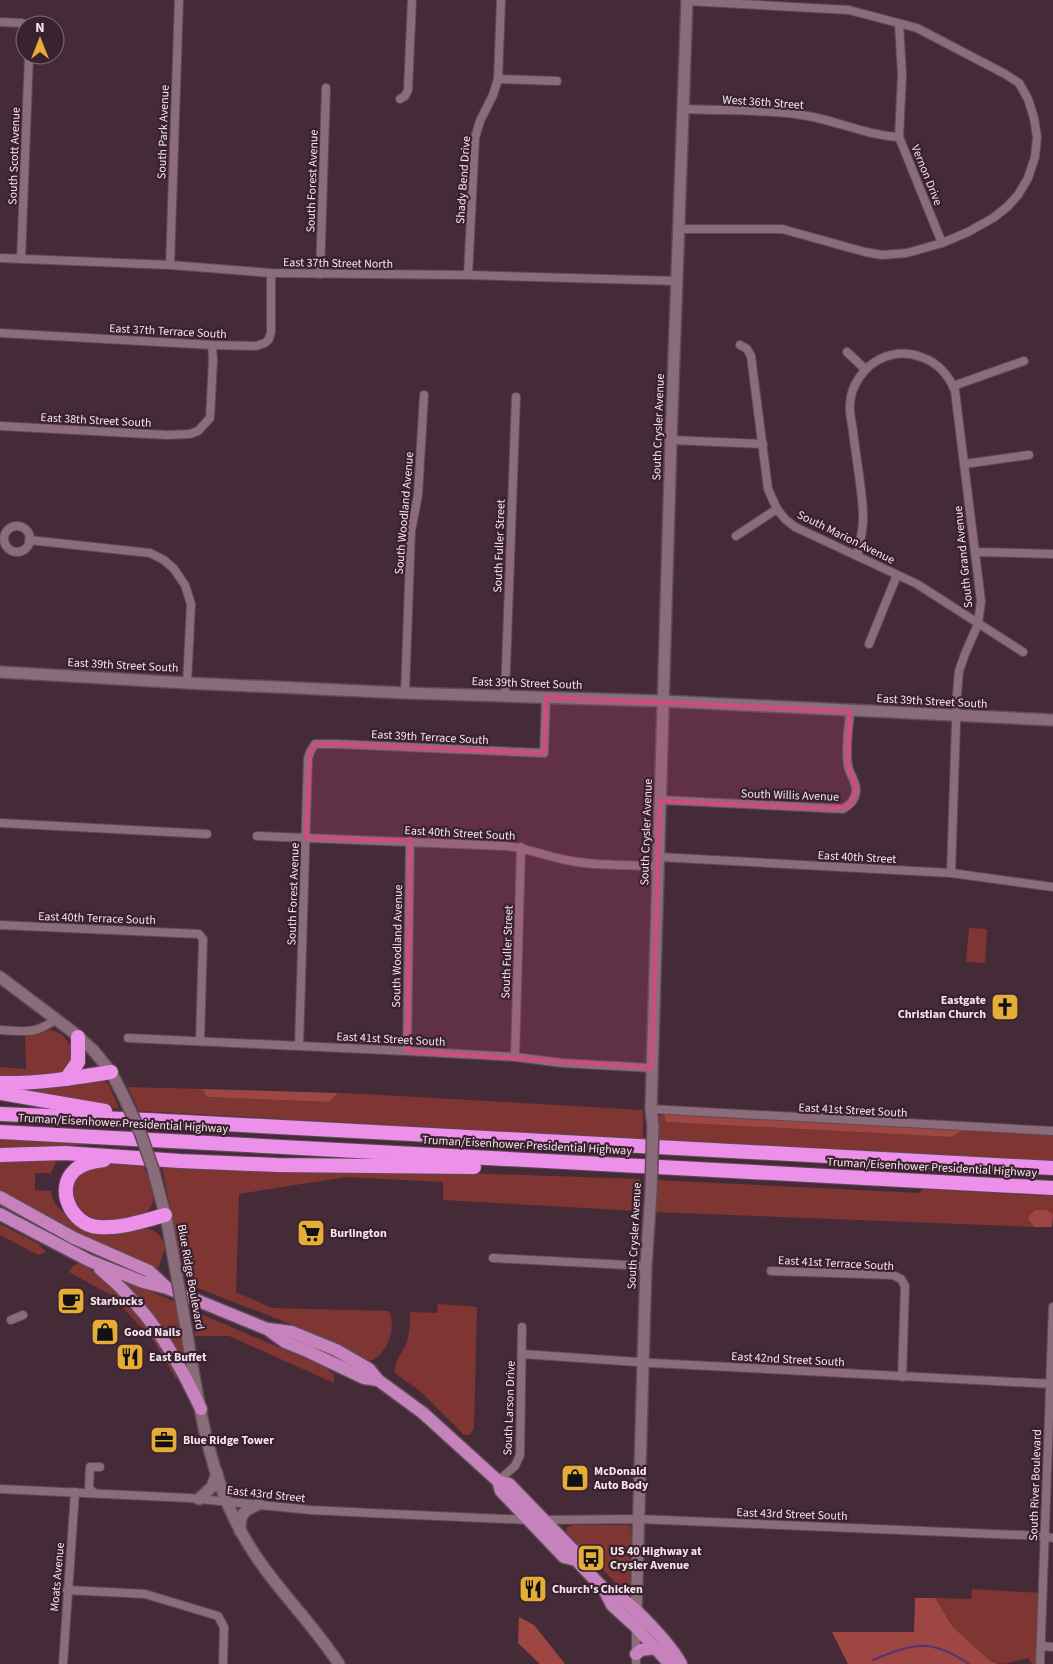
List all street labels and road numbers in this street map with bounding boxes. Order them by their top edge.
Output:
street label: South Park Avenue [153,85,174,179]
street label: West 36th Street [722,91,804,114]
street label: South Scott Avenue [4,107,25,205]
street label: South Forest Avenue [302,129,323,233]
street label: Shady Bend Drive [452,135,475,225]
street label: Vernon Drive [907,142,946,208]
street label: East 37th Street North [283,254,393,273]
street label: East 37th Terrace South [109,320,227,343]
street label: South Crysler Avenue [648,373,669,481]
street label: East 38th Street South [40,409,152,432]
street label: South Woodland Avenue [391,451,418,575]
street label: South Fuller Street [489,499,510,593]
street label: South Grand Avenue [950,505,977,609]
street label: South Marion Avenue [794,506,898,569]
street label: East 39th Street South [67,654,179,677]
street label: East 39th Street South [471,673,583,694]
street label: East 39th Street South [876,690,988,713]
street label: East 39th Terrace South [371,726,489,749]
street label: South Crysler Avenue [636,778,657,886]
street label: South Willis Avenue [741,785,839,806]
street label: East 40th Street South [404,822,516,845]
street label: South Forest Avenue [283,842,304,946]
street label: East 40th Street [817,847,897,868]
street label: South Woodland Avenue [388,884,407,1008]
street label: South Fuller Street [497,905,518,999]
street label: East 40th Terrace South [38,908,156,929]
street label: East 41st Street South [336,1028,446,1051]
street label: East 41st Street South [798,1099,908,1122]
street label: Truman/Eisenhower Presidential Highway [18,1110,229,1138]
street label: Truman/Eisenhower Presidential Highway [422,1132,633,1160]
street label: Truman/Eisenhower Presidential Highway [827,1154,1038,1182]
street label: South Crysler Avenue [623,1182,646,1290]
street label: Blue Ridge Boulevard [173,1223,208,1331]
street label: East 41st Terrace South [778,1252,894,1275]
street label: East 42nd Street South [731,1348,845,1371]
street label: South Larson Drive [499,1360,520,1456]
street label: South River Boulevard [1025,1429,1046,1541]
street label: East 43rd Street [226,1482,306,1507]
street label: East 43rd Street South [736,1504,848,1525]
street label: Moats Avenue [46,1542,69,1612]

